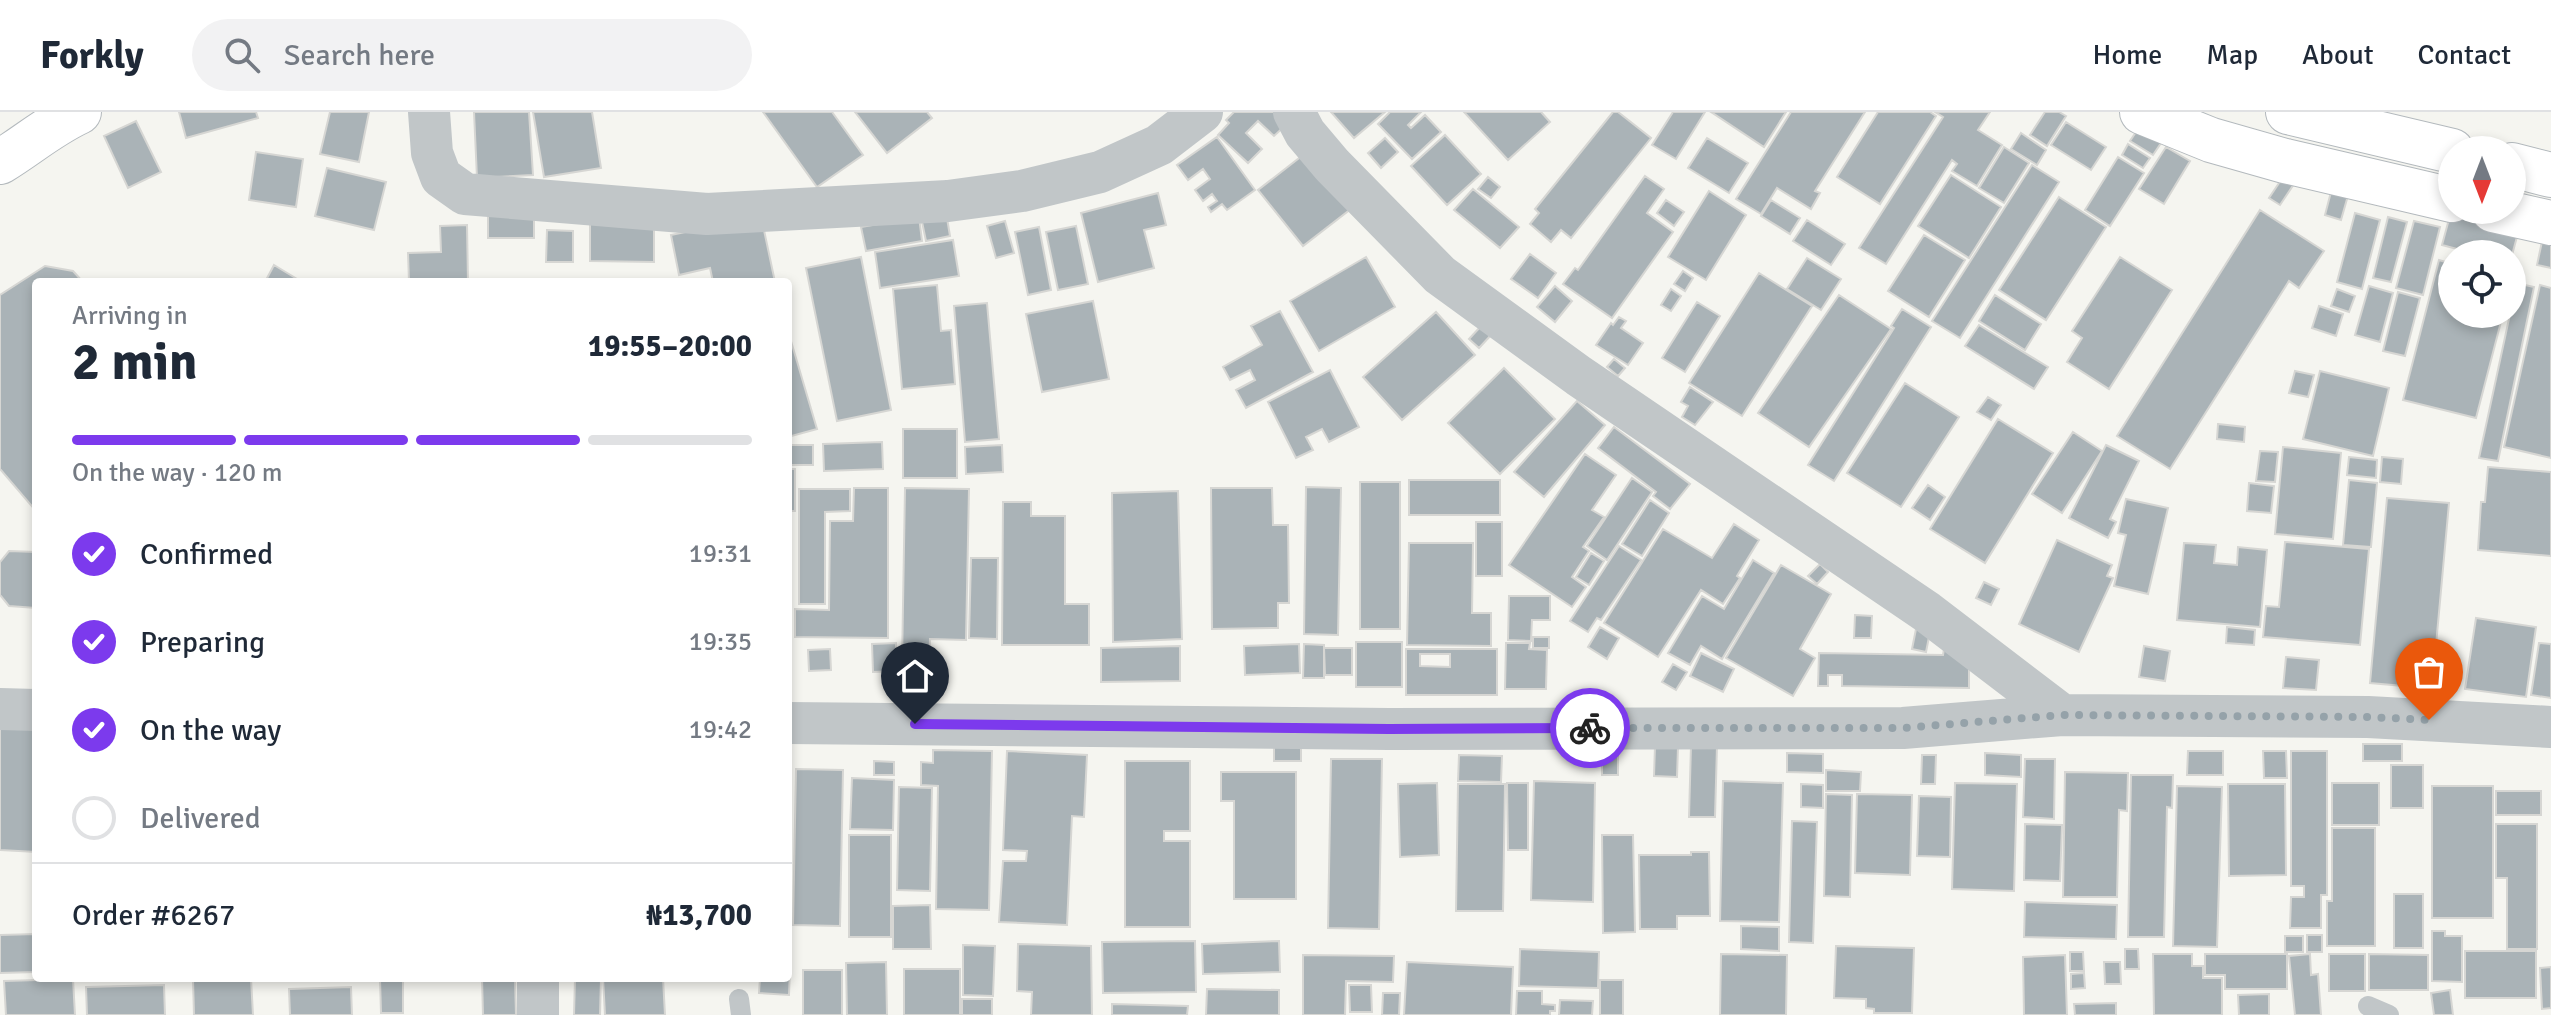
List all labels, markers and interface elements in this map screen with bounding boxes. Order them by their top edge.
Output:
search box [192,19,752,91]
text: Forkly [40,32,144,79]
icon: search [220,33,264,77]
text: Search here [284,37,435,74]
text: Home [2093,38,2162,72]
text: Map [2206,38,2258,72]
text: About [2302,38,2374,72]
text: Contact [2418,38,2511,72]
north arrow [2438,136,2526,224]
map controls [2438,136,2526,328]
button: locate [2438,240,2526,328]
text: Arriving in [72,300,188,332]
text: 19:55–20:00 [588,328,752,365]
text: 2 min [72,330,198,394]
text: On the way · 120 m [72,457,282,489]
icon: check [72,532,116,576]
text: Confirmed [140,536,273,573]
text: 19:31 [689,538,752,570]
icon: check [72,620,116,664]
text: Preparing [140,624,265,661]
text: 19:35 [689,626,752,658]
pin [2395,638,2463,720]
pin [881,642,949,724]
icon: bag [2407,650,2451,694]
icon: home [893,654,937,698]
courier [1550,688,1630,768]
icon: bike [1568,706,1612,750]
icon: check [72,708,116,752]
text: On the way [140,712,281,749]
text: 19:42 [689,714,752,746]
text: Delivered [140,800,261,837]
text: Order #6267 [72,897,235,934]
text: ₦13,700 [646,897,752,934]

